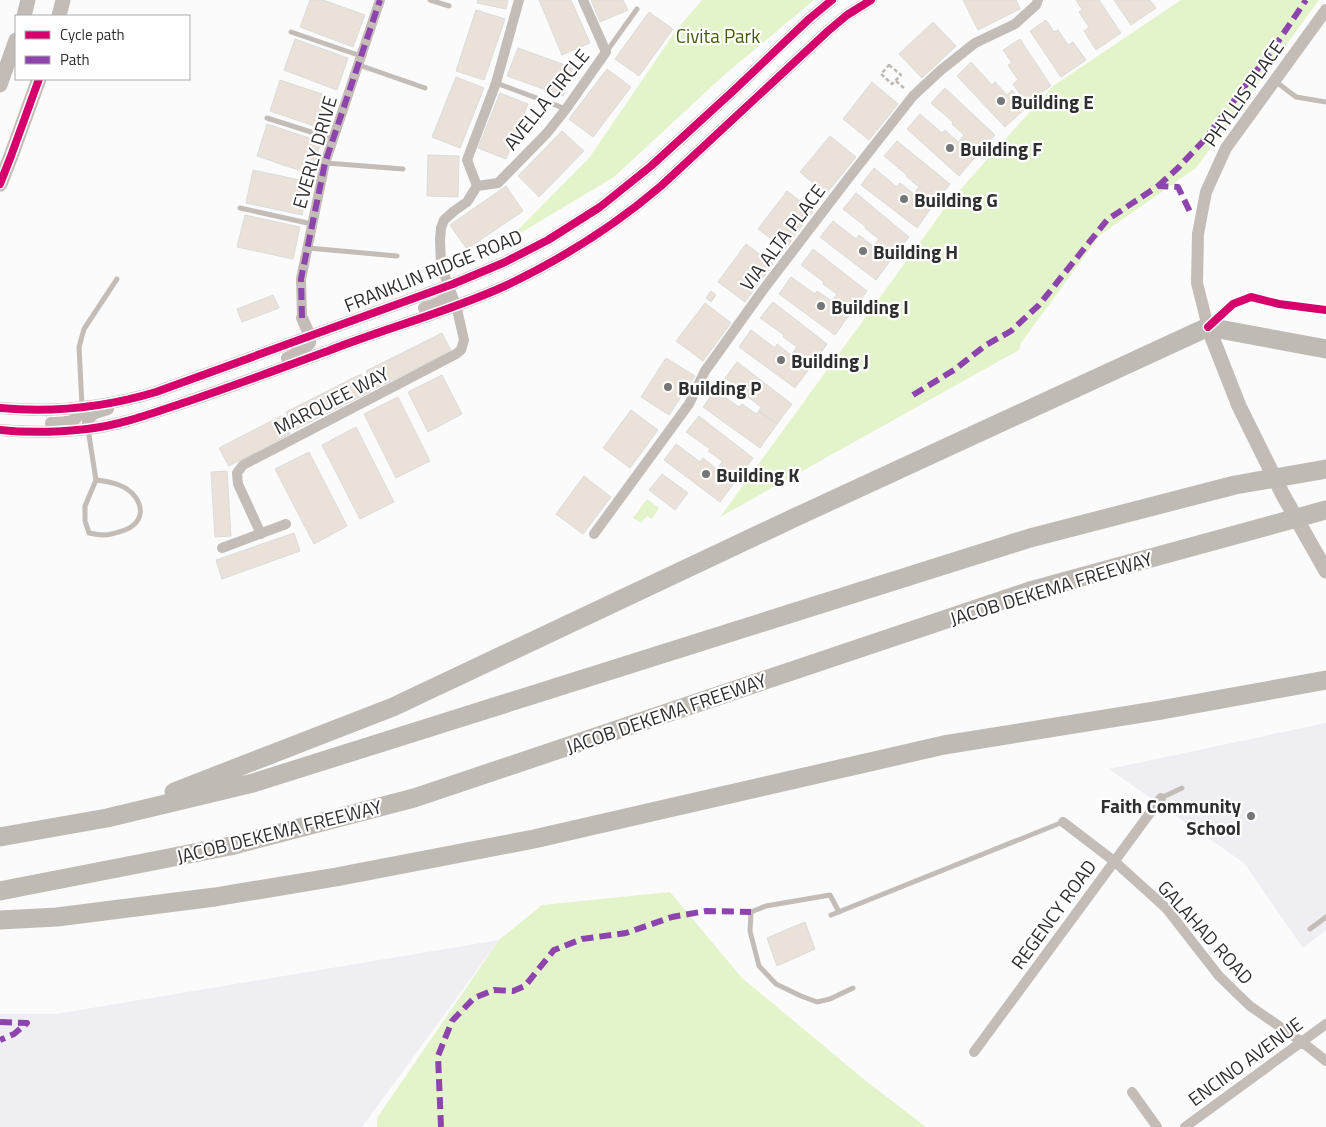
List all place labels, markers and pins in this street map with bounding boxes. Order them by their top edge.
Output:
place label: Building E [1011,87,1094,116]
marker: Building E [995,95,1007,107]
place label: Building F [960,134,1042,163]
marker: Building F [944,142,956,154]
place label: Building G [914,185,998,214]
marker: Building G [898,193,910,205]
place label: Building H [873,237,958,266]
marker: Building H [857,245,869,257]
place label: Building I [831,292,909,321]
marker: Building I [815,300,827,312]
place label: Building J [791,346,869,375]
marker: Building J [775,354,787,366]
place label: Building P [678,373,761,402]
marker: Building P [662,381,674,393]
place label: Building K [716,460,800,489]
marker: Building K [700,468,712,480]
place label: Faith Community School [1101,791,1241,842]
marker: Faith Community School [1245,810,1257,822]

